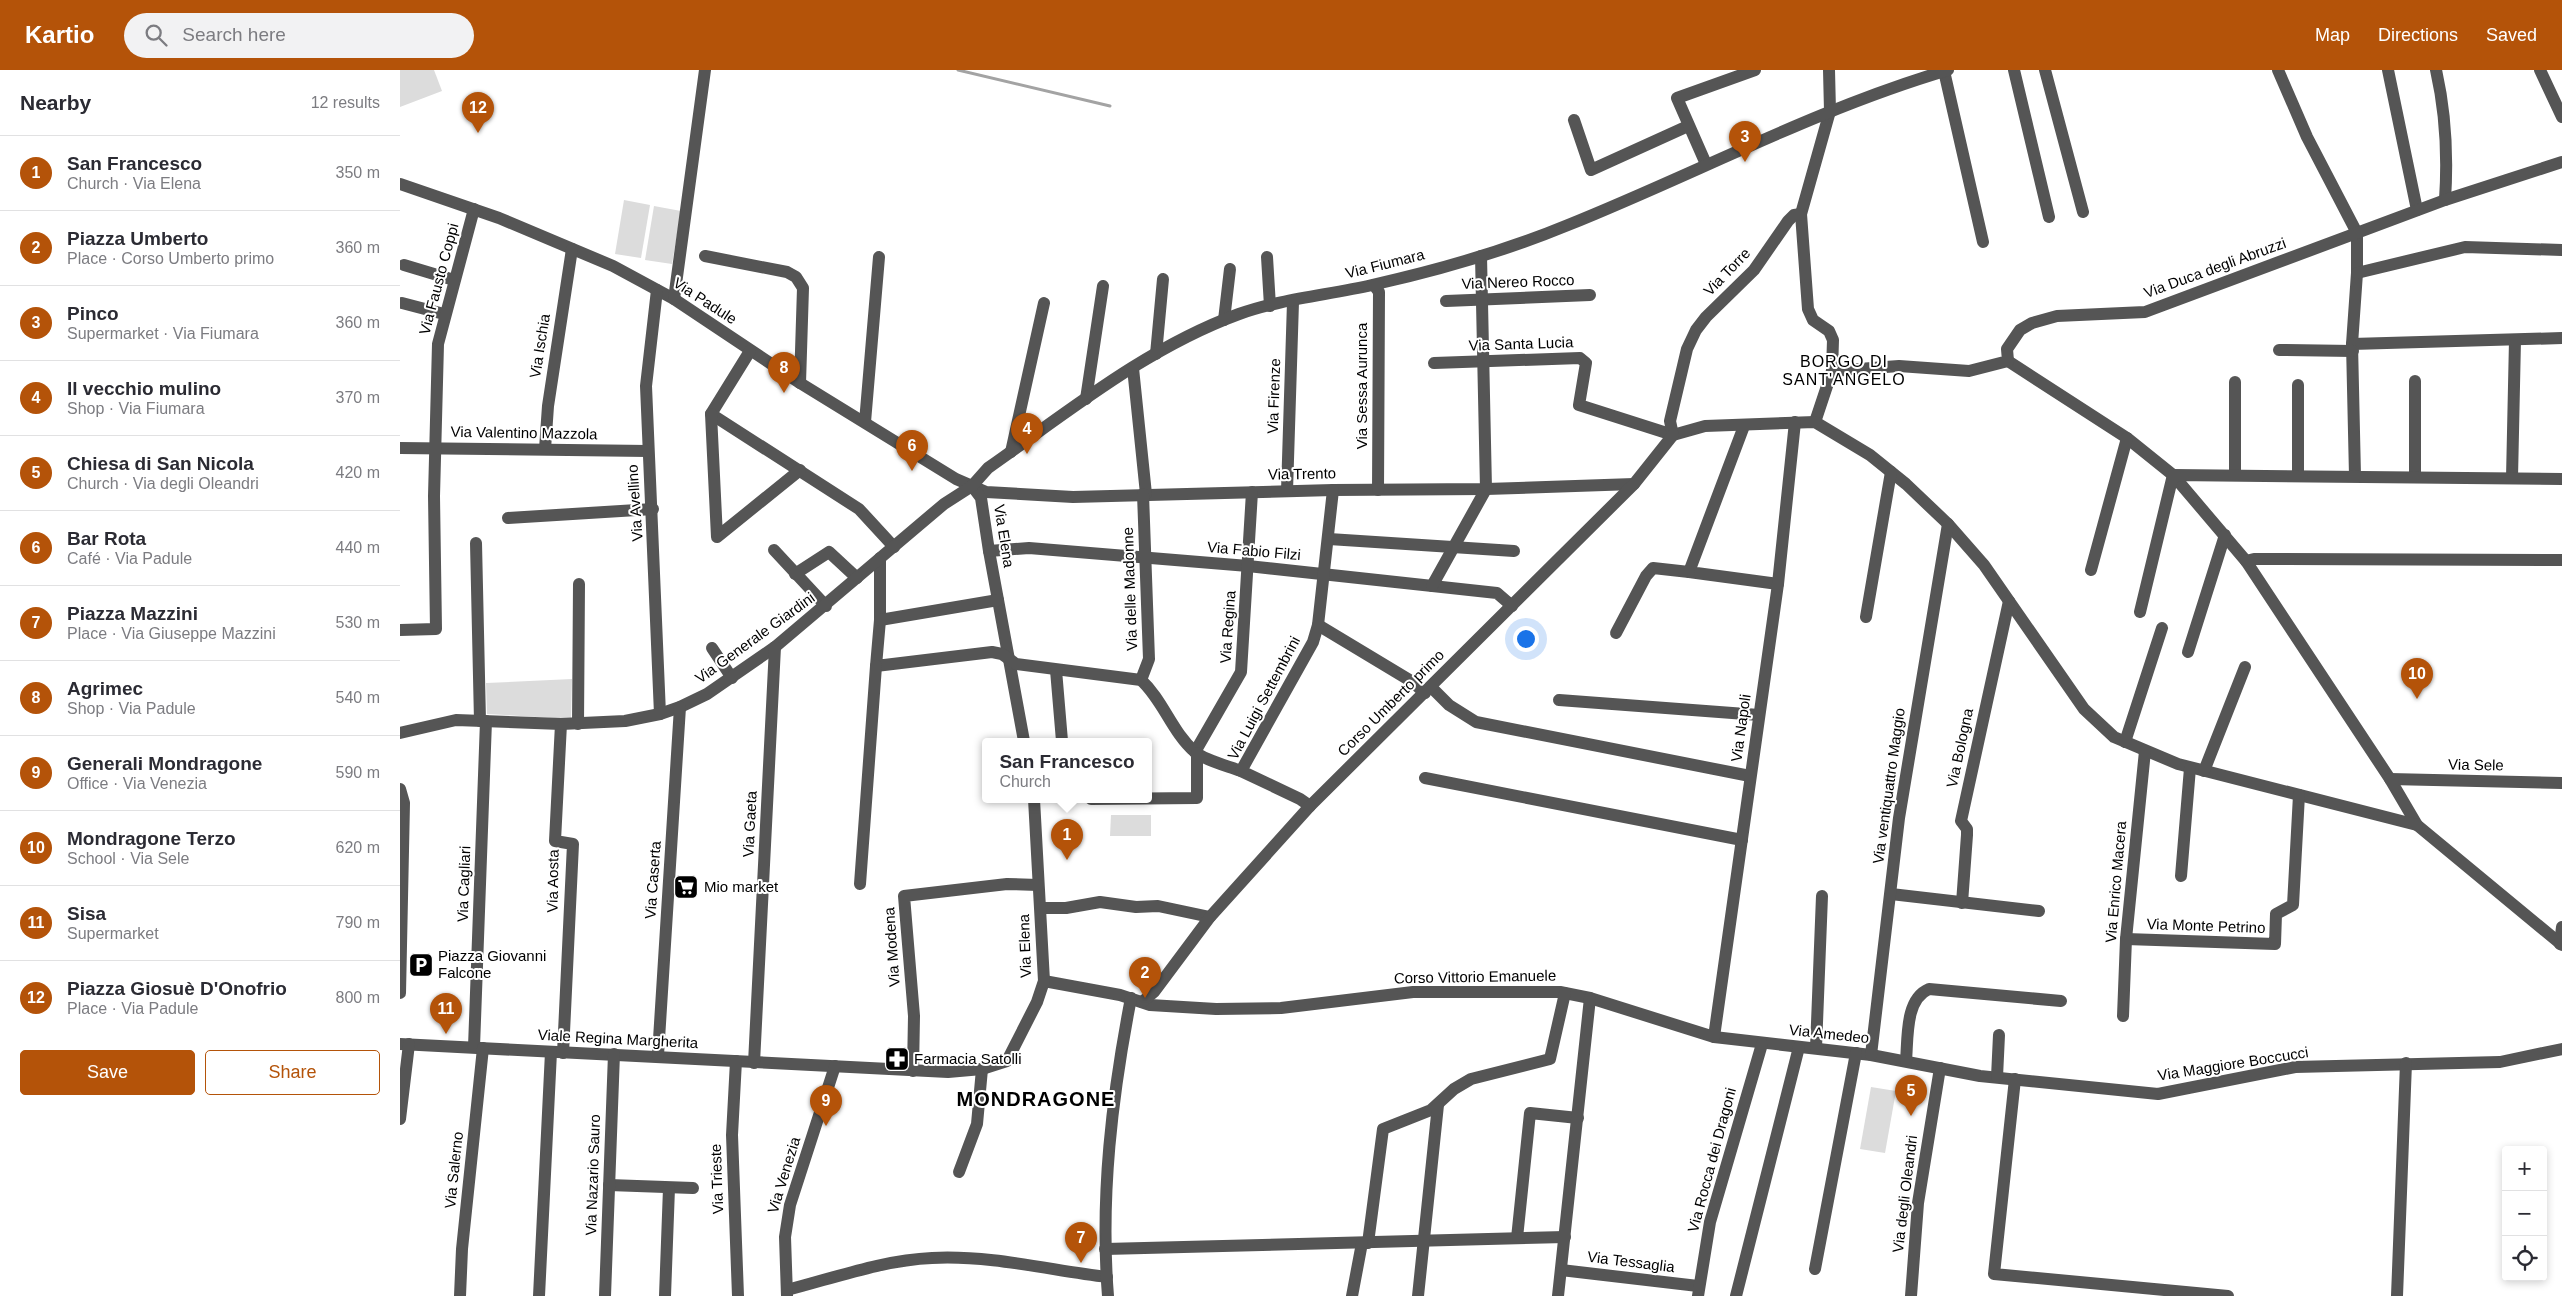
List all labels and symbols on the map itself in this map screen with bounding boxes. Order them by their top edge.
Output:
pin: 12 [462,92,494,133]
pin: 3 [1729,121,1761,162]
street label: Via Fausto Coppi [415,221,462,337]
street label: Via Duca degli Abruzzi [2142,234,2288,301]
street label: Via Torre [1700,244,1753,299]
street label: Via Fiumara [1344,245,1427,282]
street label: Via Nereo Rocco [1461,271,1575,292]
street label: Via Padule [670,274,740,327]
street label: Via Ischia [526,312,553,379]
street label: Via Sessa Aurunca [1353,322,1370,449]
street label: Via Santa Lucia [1468,333,1574,354]
pin: 8 [768,352,800,393]
district label: BORGO DI SANT'ANGELO [1782,353,1906,388]
street label: Via Firenze [1264,358,1283,434]
pin: 4 [1011,413,1043,454]
street label: Via Valentino Mazzola [450,423,598,442]
pin: 6 [896,430,928,471]
street label: Via Avellino [623,464,646,542]
street label: Via Trento [1268,464,1336,483]
street label: Via Elena [991,503,1018,569]
street label: Via delle Madonne [1119,527,1140,651]
street label: Via Fabio Filzi [1207,538,1302,563]
street label: Via Generale Giardini [692,589,818,687]
street label: Via Regina [1216,589,1239,664]
your location [1513,626,1539,652]
street label: Via Luigi Settembrini [1224,633,1303,762]
street label: Corso Umberto primo [1334,646,1447,759]
pin: 10 [2401,658,2433,699]
street label: Via Napoli [1727,693,1754,763]
street label: Via Bologna [1943,706,1976,789]
street label: Via ventiquattro Maggio [1869,707,1908,865]
street label: Via Sele [2448,756,2504,773]
street label: Via Gaeta [739,790,760,858]
pin: 1 [1051,819,1083,860]
street label: Via Enrico Macera [2102,820,2129,944]
street label: Via Caserta [641,840,664,920]
street label: Via Cagliari [454,845,473,922]
street label: Via Aosta [543,849,562,913]
supermarket icon: Mio market [673,874,699,900]
place label: Mio market [704,878,779,895]
street label: Via Modena [880,906,903,987]
street label: Via Elena [1015,913,1034,978]
street label: Via Monte Petrino [2146,915,2266,936]
place label: Piazza Giovanni Falcone [438,947,546,981]
parking icon: Piazza Giovanni Falcone [408,952,434,978]
pin: 2 [1129,957,1161,998]
street label: Corso Vittorio Emanuele [1394,967,1556,986]
pin: 11 [430,993,462,1034]
street label: Via Amedeo [1788,1021,1870,1046]
street label: Viale Regina Margherita [537,1026,699,1051]
street label: Via Maggiore Boccucci [2156,1043,2309,1084]
pharmacy icon: Farmacia Satolli [884,1046,910,1072]
place label: Farmacia Satolli [914,1050,1022,1067]
pin: 5 [1895,1075,1927,1116]
pin: 9 [810,1085,842,1126]
street label: Via Rocca dei Dragoni [1684,1086,1739,1234]
district label: MONDRAGONE [957,1088,1115,1110]
street label: Via Nazario Sauro [582,1114,603,1236]
street label: Via Salerno [441,1131,466,1209]
street label: Via Venezia [764,1134,803,1215]
street label: Via degli Oleandri [1889,1134,1920,1254]
street label: Via Trieste [707,1143,726,1215]
pin: 7 [1065,1222,1097,1263]
street label: Via Tessaglia [1586,1248,1676,1275]

